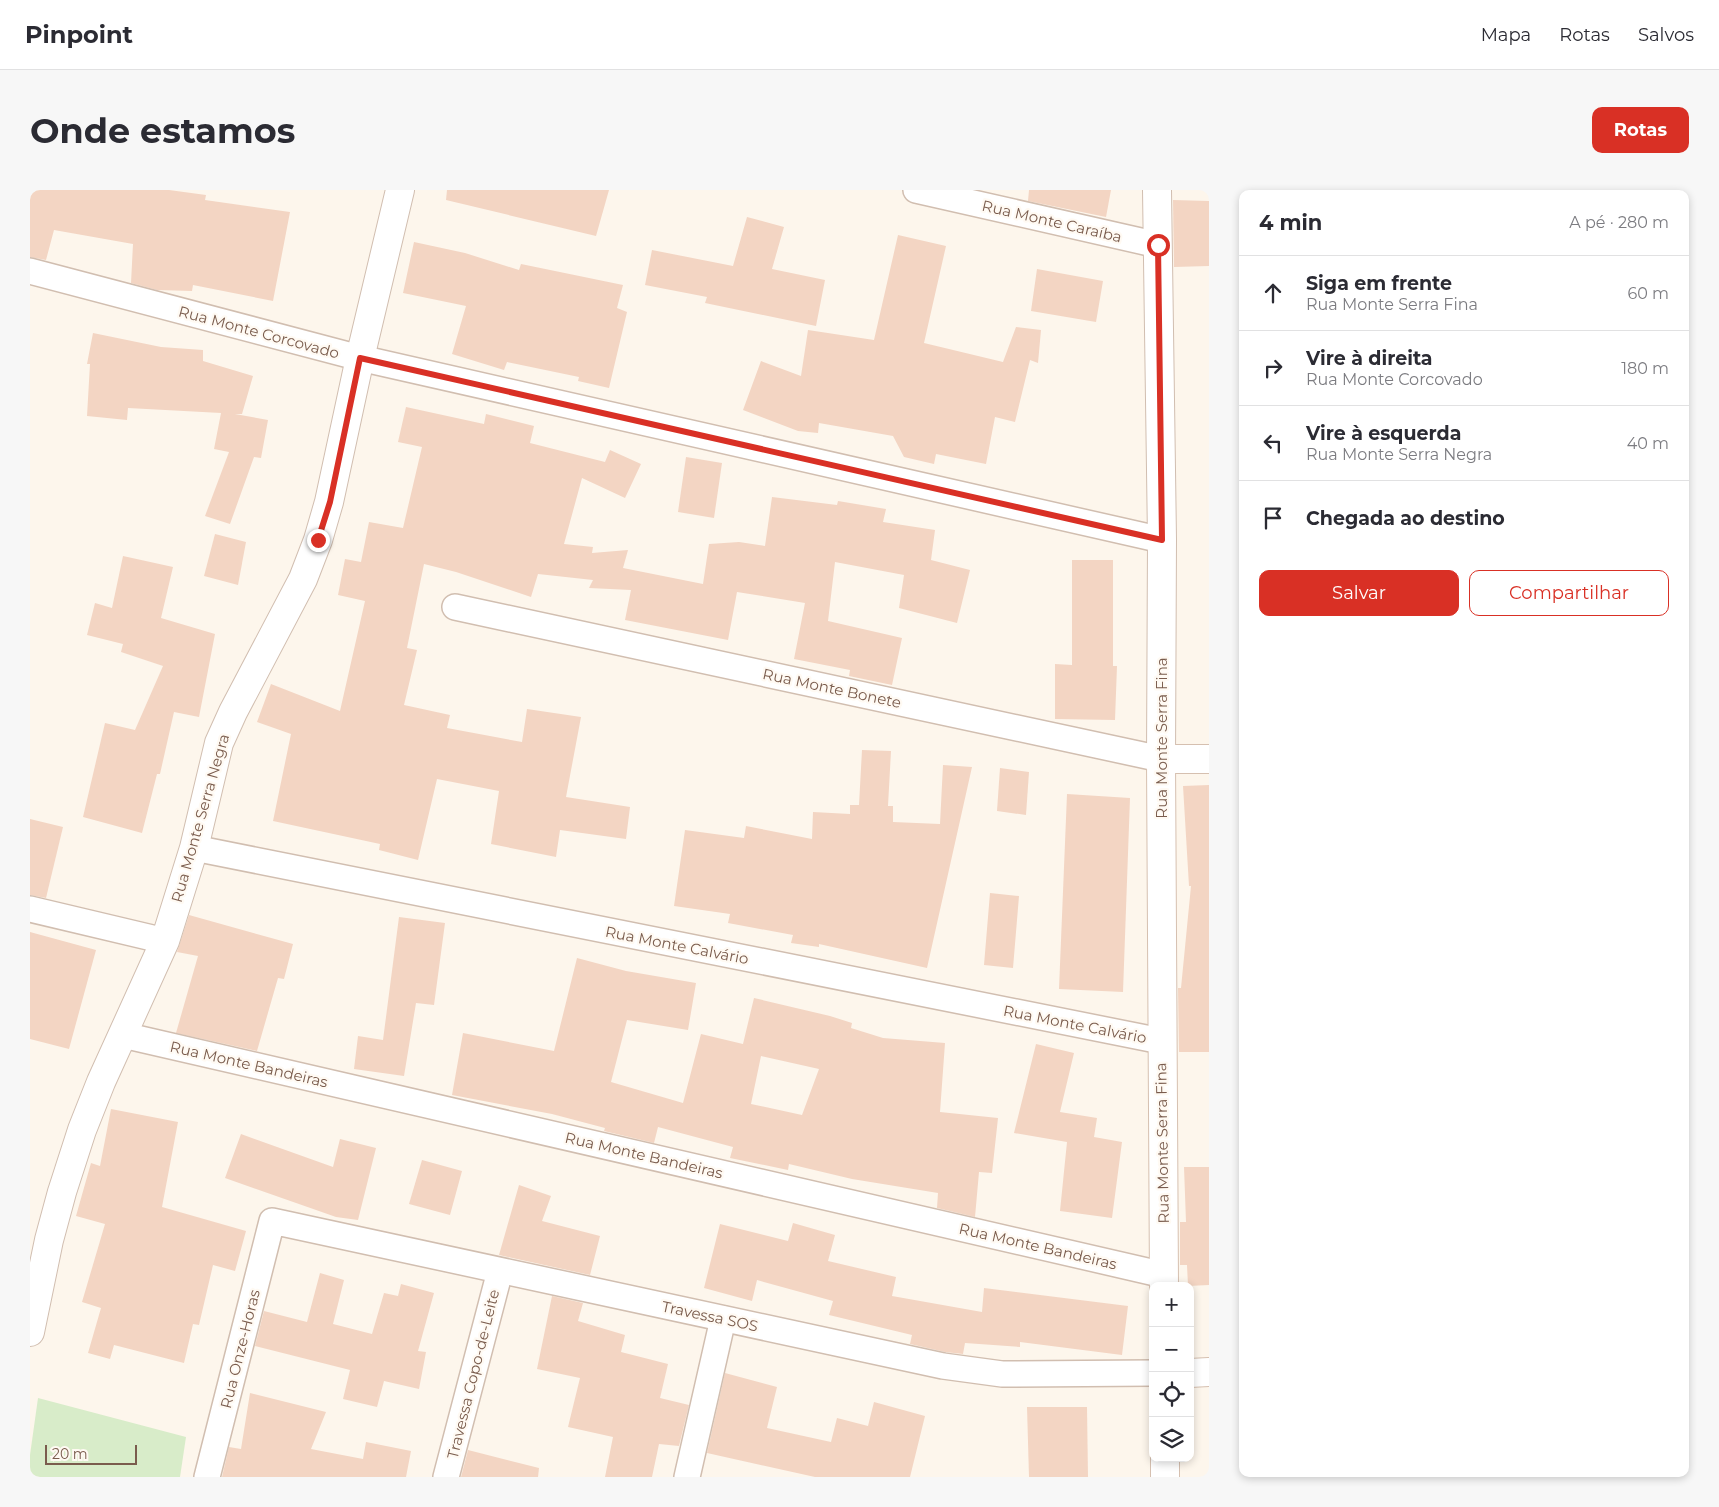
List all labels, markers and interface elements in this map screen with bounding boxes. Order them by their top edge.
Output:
text: Pinpoint [25,20,133,49]
text: Mapa [1481,24,1531,46]
text: Rotas [1559,24,1610,46]
text: Salvos [1638,24,1694,46]
button: Rotas [1592,107,1689,153]
text: Onde estamos [30,109,295,152]
street label: Rua Monte Caraíba [980,196,1124,246]
text: 4 min [1259,210,1322,235]
text: A pé · 280 m [1569,213,1669,232]
route start [1147,234,1170,257]
text: Siga em frente [1306,272,1452,295]
icon: ahead [1259,279,1287,307]
text: 60 m [1627,284,1669,303]
text: Rua Monte Serra Fina [1306,295,1478,314]
street label: Rua Monte Corcovado [177,301,341,363]
text: Vire à direita [1306,347,1433,370]
icon: right [1259,354,1287,382]
text: 180 m [1621,359,1669,378]
text: Rua Monte Corcovado [1306,370,1483,389]
text: Vire à esquerda [1306,422,1461,445]
icon: left [1259,429,1287,457]
text: 40 m [1627,434,1669,453]
text: Rua Monte Serra Negra [1306,445,1492,464]
icon: arrive [1259,504,1287,532]
text: Chegada ao destino [1306,507,1505,530]
route end [307,529,330,552]
button: Salvar [1259,570,1459,616]
button: Compartilhar [1469,570,1669,616]
street label: Rua Monte Serra Fina [1152,657,1171,819]
street label: Rua Monte Bonete [761,664,903,712]
street label: Rua Monte Serra Negra [167,731,233,905]
street label: Rua Monte Calvário [604,922,750,968]
street label: Rua Monte Calvário [1002,1001,1148,1047]
street label: Rua Monte Bandeiras [168,1037,330,1091]
street label: Rua Monte Serra Fina [1151,1062,1173,1224]
street label: Rua Monte Bandeiras [563,1128,725,1182]
street label: Rua Monte Bandeiras [957,1219,1119,1273]
map controls [1149,1282,1194,1462]
button: + [1149,1282,1194,1327]
street label: Rua Onze-Horas [216,1287,264,1411]
street label: Travessa Copo-de-Leite [443,1287,503,1461]
street label: Travessa SOS [660,1297,760,1335]
button: − [1149,1327,1194,1372]
button: locate [1149,1372,1194,1417]
button: layers [1149,1417,1194,1462]
scale bar [45,1442,138,1465]
text: 20 m [52,1445,88,1463]

